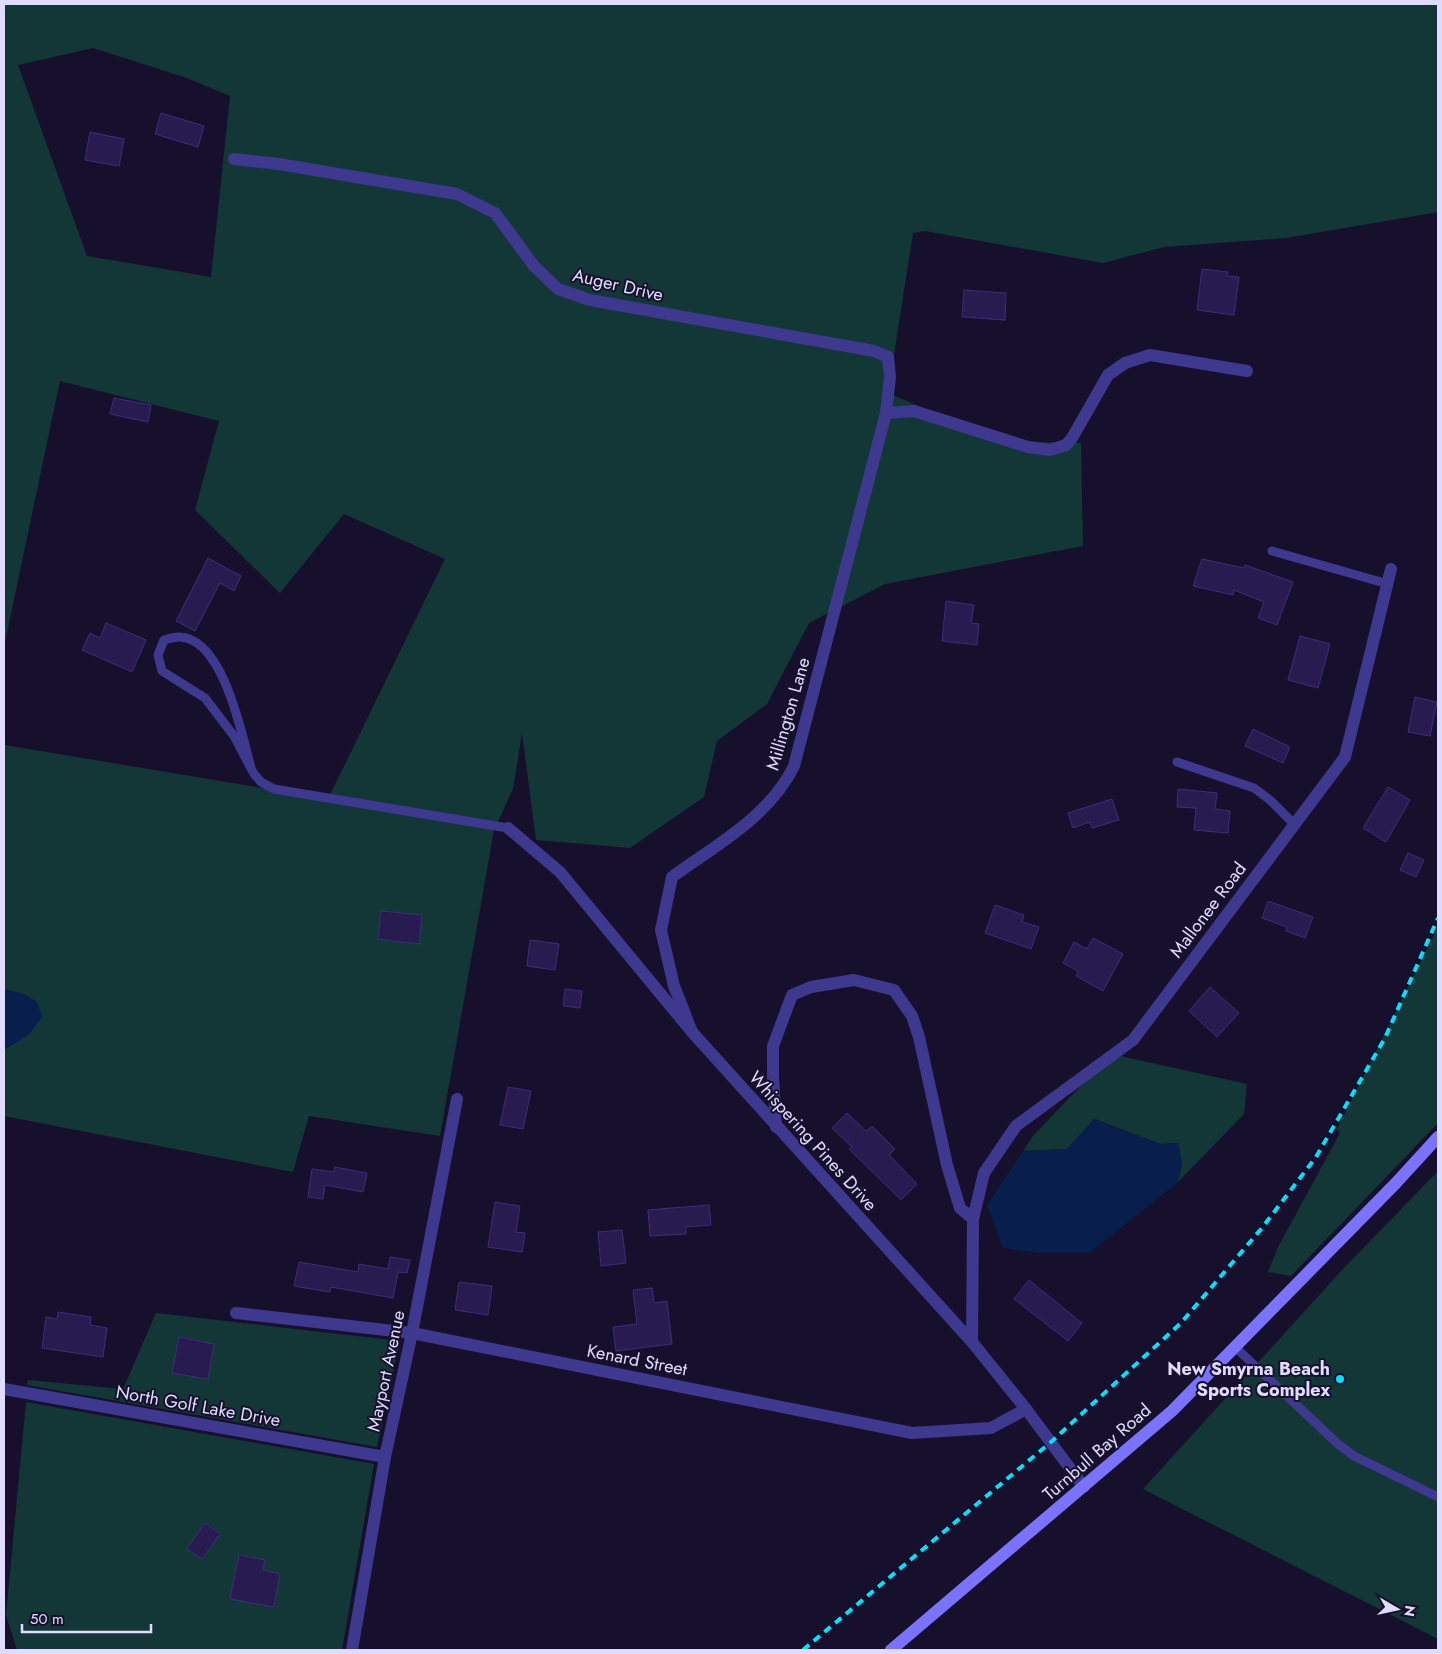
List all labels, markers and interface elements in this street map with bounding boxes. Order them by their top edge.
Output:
street label: Auger Drive [570,262,666,308]
street label: Millington Lane [759,654,817,774]
street label: Mallonee Road [1163,857,1253,963]
street label: Whispering Pines Drive [743,1065,883,1217]
street label: Mayport Avenue [360,1308,412,1434]
street label: Kenard Street [585,1338,690,1383]
place label: New Smyrna Beach Sports Complex [1167,1356,1330,1403]
marker: New Smyrna Beach Sports Complex [1334,1373,1346,1385]
street label: North Golf Lake Drive [114,1379,282,1433]
street label: Turnbull Bay Road [1037,1398,1157,1506]
north arrow [1372,1584,1422,1634]
scale bar [22,1602,151,1634]
text: N [1399,1604,1421,1618]
text: 50 m [30,1608,64,1630]

